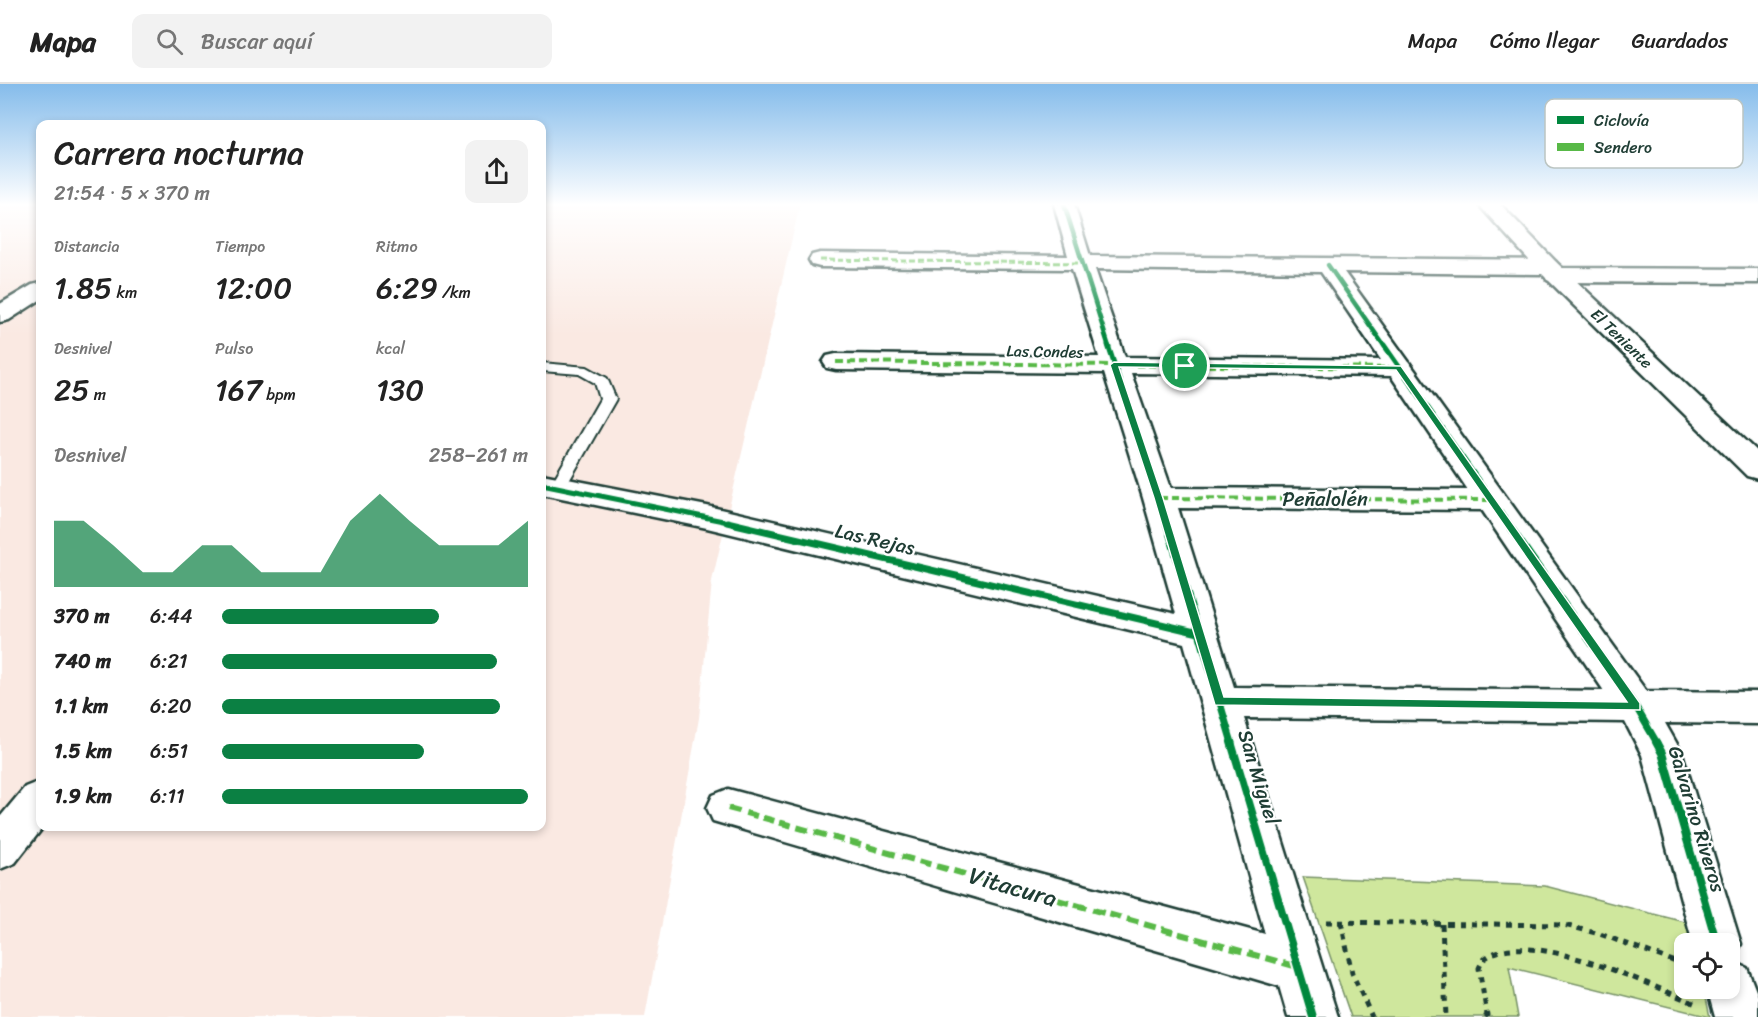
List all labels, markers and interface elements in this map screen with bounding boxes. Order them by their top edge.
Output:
search box [132,14,552,68]
text: Mapa [30,17,96,66]
text: Buscar aquí [201,22,313,61]
text: Mapa [1408,22,1457,60]
text: Cómo llegar [1490,22,1599,60]
text: Guardados [1632,22,1728,60]
icon: search [153,25,186,58]
legend [1545,99,1743,168]
text: Ciclovía [1594,106,1649,135]
text: Carrera nocturna [54,124,304,182]
text: Sendero [1594,133,1652,162]
button: share [465,140,528,203]
text: 21:54 · 5 × 370 m [54,176,210,211]
text: Distancia [54,232,120,261]
text: Tiempo [215,232,265,261]
text: Ritmo [376,232,418,261]
text: 1.85 [54,261,112,315]
text: 12:00 [215,261,292,315]
text: 6:29 [376,261,438,315]
text: km [112,278,137,307]
text: /km [438,278,471,307]
street label: El Teniente [1584,301,1660,376]
text: Desnivel [54,334,112,363]
text: Pulso [215,334,253,363]
text: kcal [376,334,405,363]
street label: Las Condes [1006,336,1084,367]
pin [1159,340,1210,391]
icon: arrive [1168,349,1201,382]
text: 25 [54,363,90,417]
text: 167 [215,363,262,417]
text: 130 [376,363,424,417]
text: m [90,380,106,409]
text: bpm [262,380,296,409]
text: Desnivel [54,438,126,473]
text: 258–261 m [429,438,528,473]
street label: Peñalolén [1282,482,1368,517]
street label: Las Rejas [832,513,919,566]
text: 370 m [54,599,110,634]
text: 6:44 [150,599,192,634]
text: 740 m [54,644,111,679]
text: 6:21 [150,644,188,679]
text: 1.1 km [54,689,108,724]
text: 6:20 [150,689,192,724]
street label: San Miguel [1227,725,1290,829]
text: 1.5 km [54,734,112,769]
text: 6:51 [150,734,188,769]
street label: Galvarino Riveros [1658,742,1736,897]
text: 1.9 km [54,779,112,814]
text: 6:11 [150,779,185,814]
street label: Vitacura [964,854,1062,920]
map controls [1674,933,1740,999]
button: locate [1674,933,1740,999]

